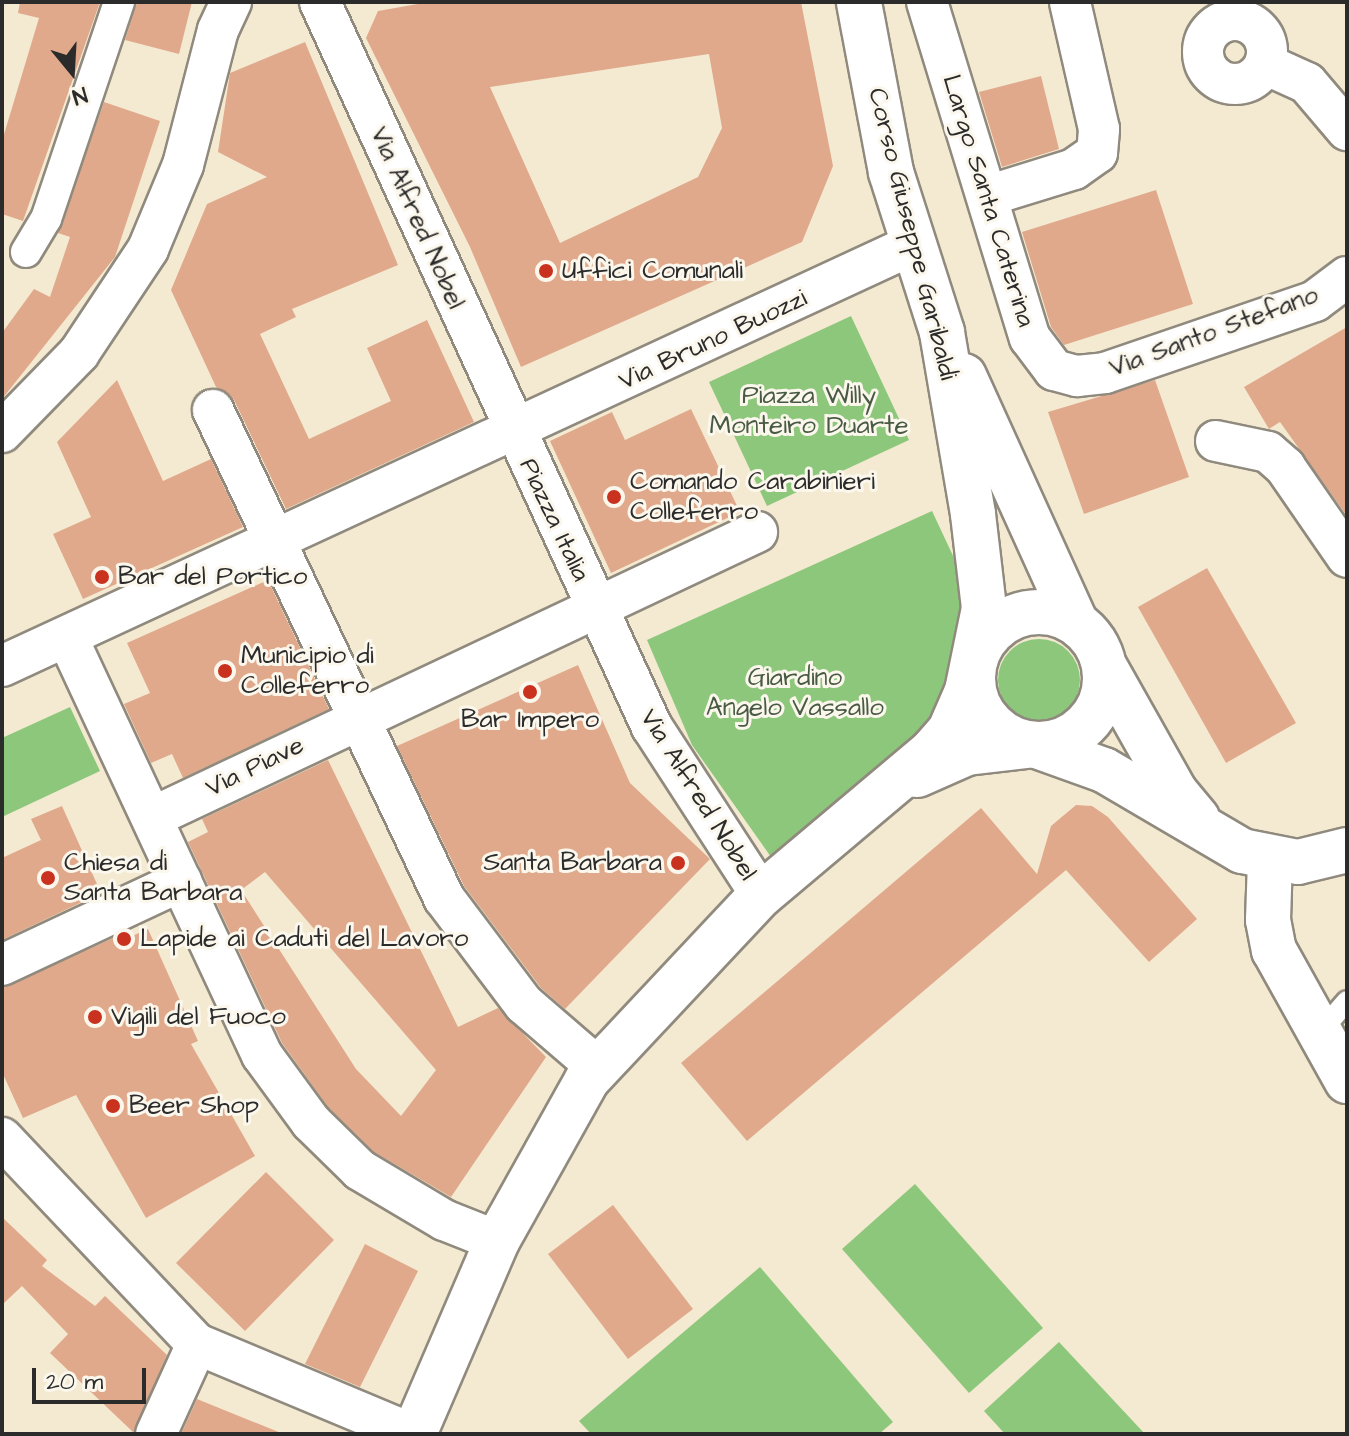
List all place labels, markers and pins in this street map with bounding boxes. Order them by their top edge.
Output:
place label: Uffici Comunali [562,255,743,287]
marker: Uffici Comunali [537,262,555,280]
place label: Comando Carabinieri Colleferro [630,466,875,528]
marker: Comando Carabinieri Colleferro [605,488,623,506]
place label: Bar del Portico [118,561,307,593]
marker: Bar del Portico [93,568,111,586]
place label: Municipio di Colleferro [241,640,374,702]
marker: Municipio di Colleferro [216,662,234,680]
marker: Bar Impero [521,683,539,701]
place label: Bar Impero [461,704,599,736]
place label: Chiesa di Santa Barbara [64,847,243,908]
place label: Santa Barbara [483,847,662,879]
marker: Santa Barbara [669,854,687,872]
marker: Chiesa di Santa Barbara [39,869,57,887]
place label: Lapide ai Caduti del Lavoro [140,923,468,955]
marker: Lapide ai Caduti del Lavoro [115,930,133,948]
place label: Vigili del Fuoco [111,1001,286,1033]
marker: Vigili del Fuoco [86,1008,104,1026]
place label: Beer Shop [129,1090,259,1122]
marker: Beer Shop [104,1097,122,1115]

